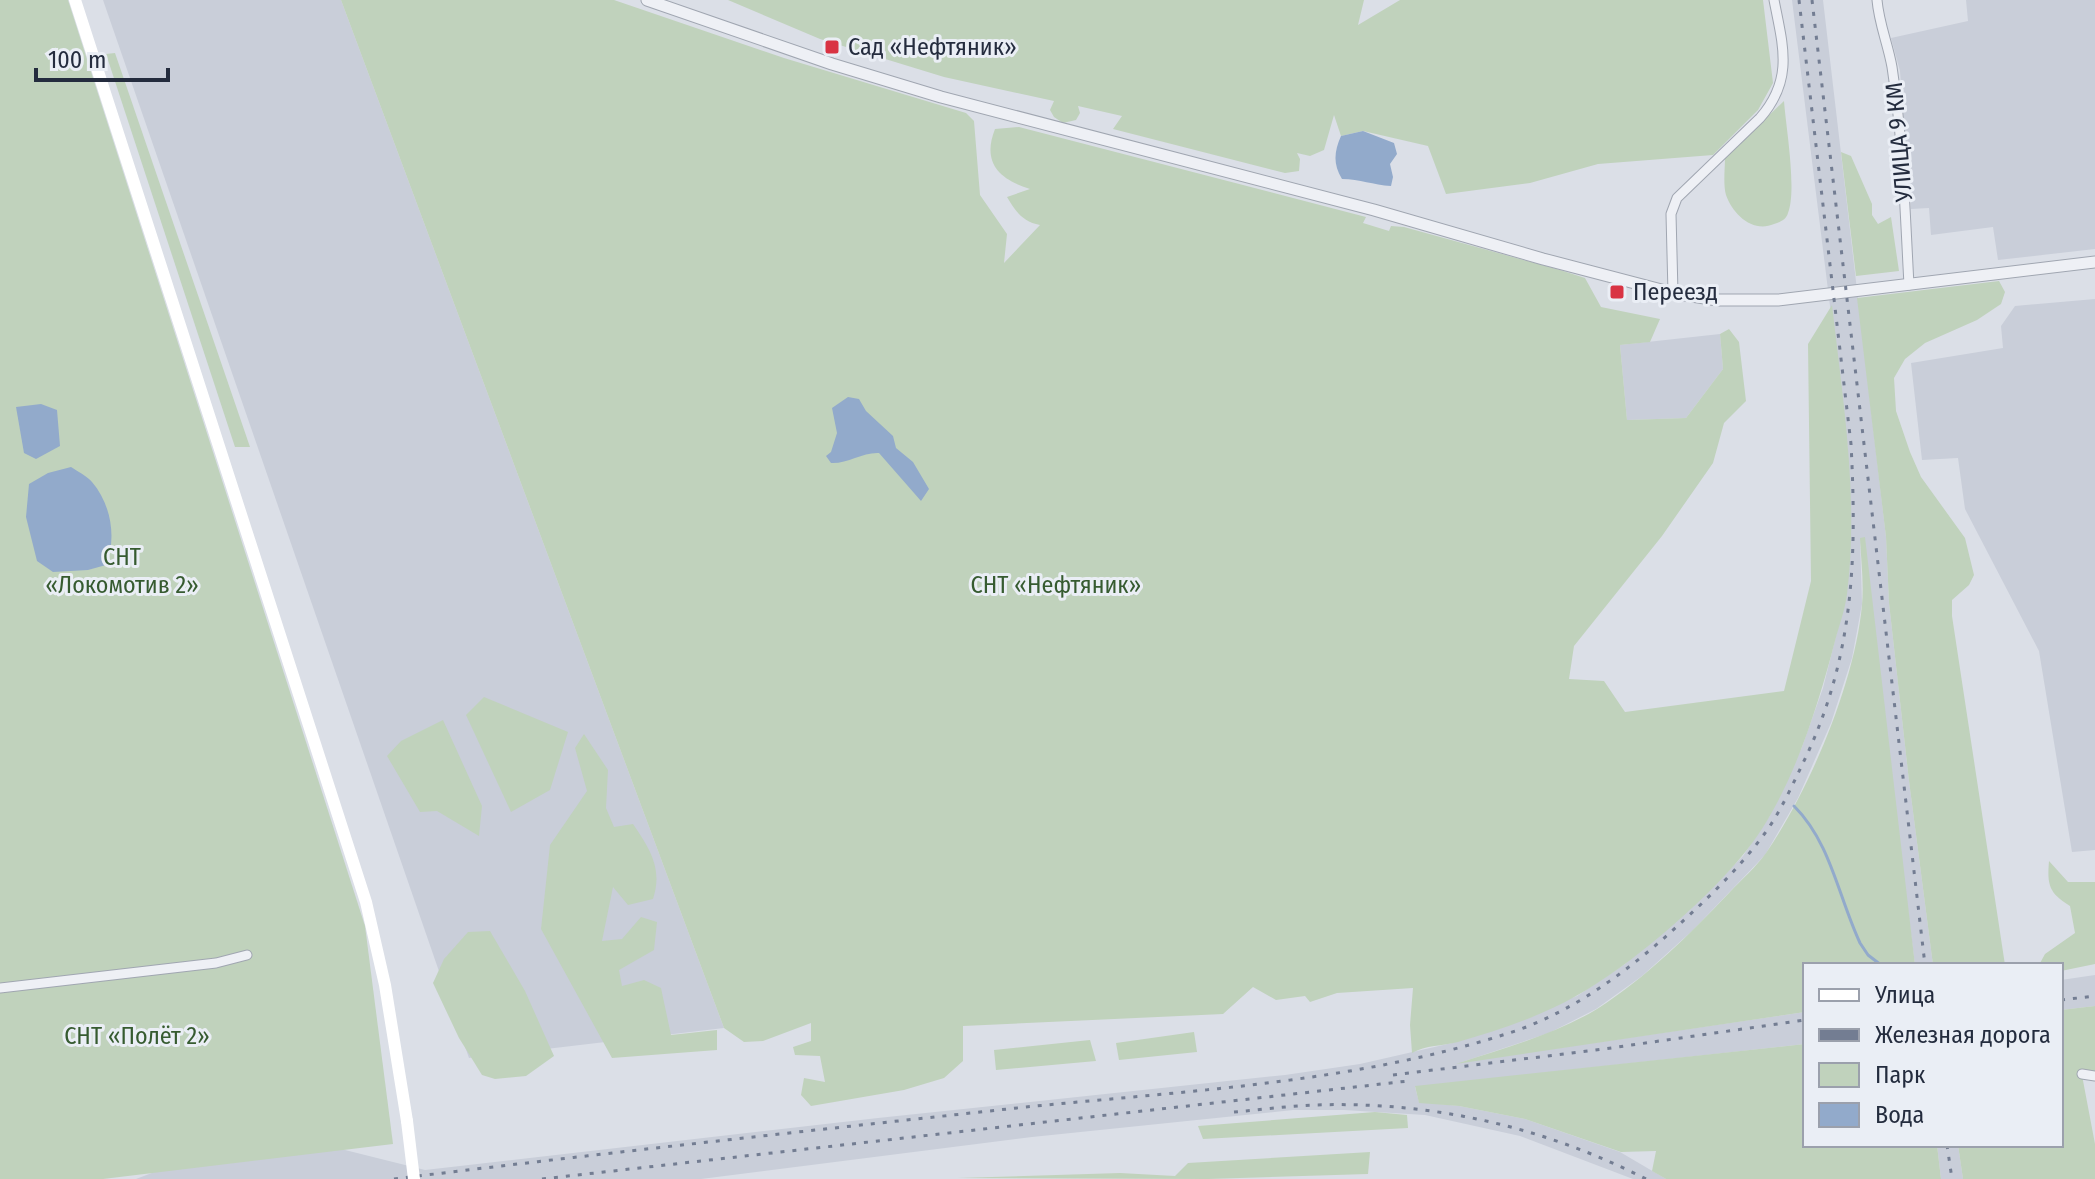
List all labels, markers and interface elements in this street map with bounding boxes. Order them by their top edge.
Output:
scale bar [36,32,168,82]
place label: Сад «Нефтяник» [848,33,1017,61]
marker: Сад «Нефтяник» [823,38,841,56]
text: 100 m [48,46,106,74]
street label: УЛИЦА 9 КМ [1880,81,1918,204]
place label: Переезд [1633,278,1718,306]
marker: Переезд [1608,283,1626,301]
park label: СНТ «Локомотив 2» [45,543,199,599]
park label: СНТ «Нефтяник» [971,571,1141,599]
legend [1803,963,2063,1147]
text: Улица [1874,981,1935,1009]
text: Железная дорога [1875,1021,2051,1049]
park label: СНТ «Полёт 2» [64,1022,210,1050]
text: Парк [1875,1061,1926,1089]
text: Вода [1875,1101,1924,1129]

